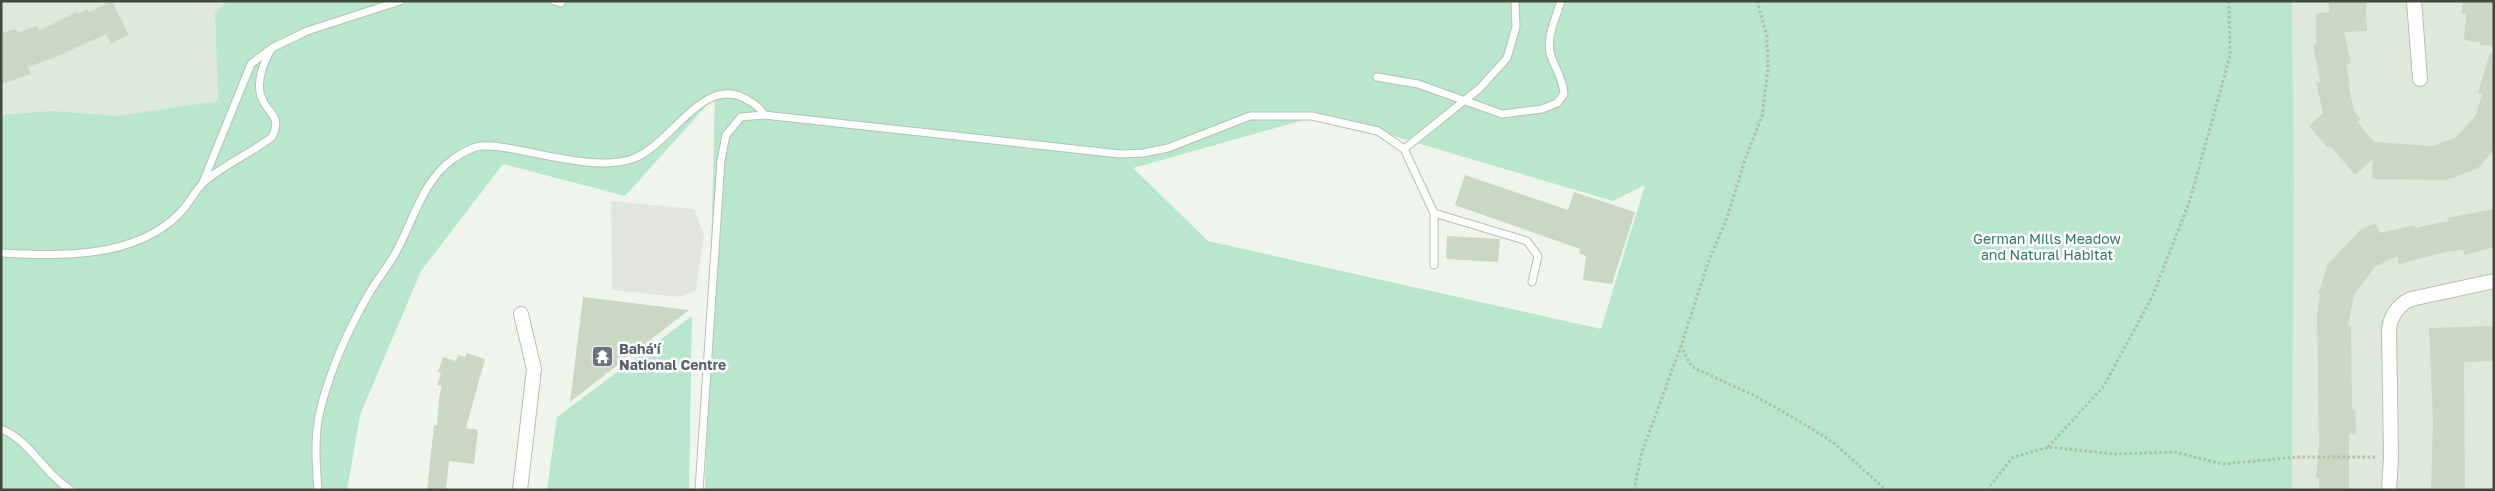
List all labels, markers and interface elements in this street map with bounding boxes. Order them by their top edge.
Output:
park label: German Mills Meadow and Natural Habitat [1973,230,2121,263]
place label: Bahá'í National Centre [619,340,726,373]
temple icon: Bahá'í National Centre [591,344,615,368]

